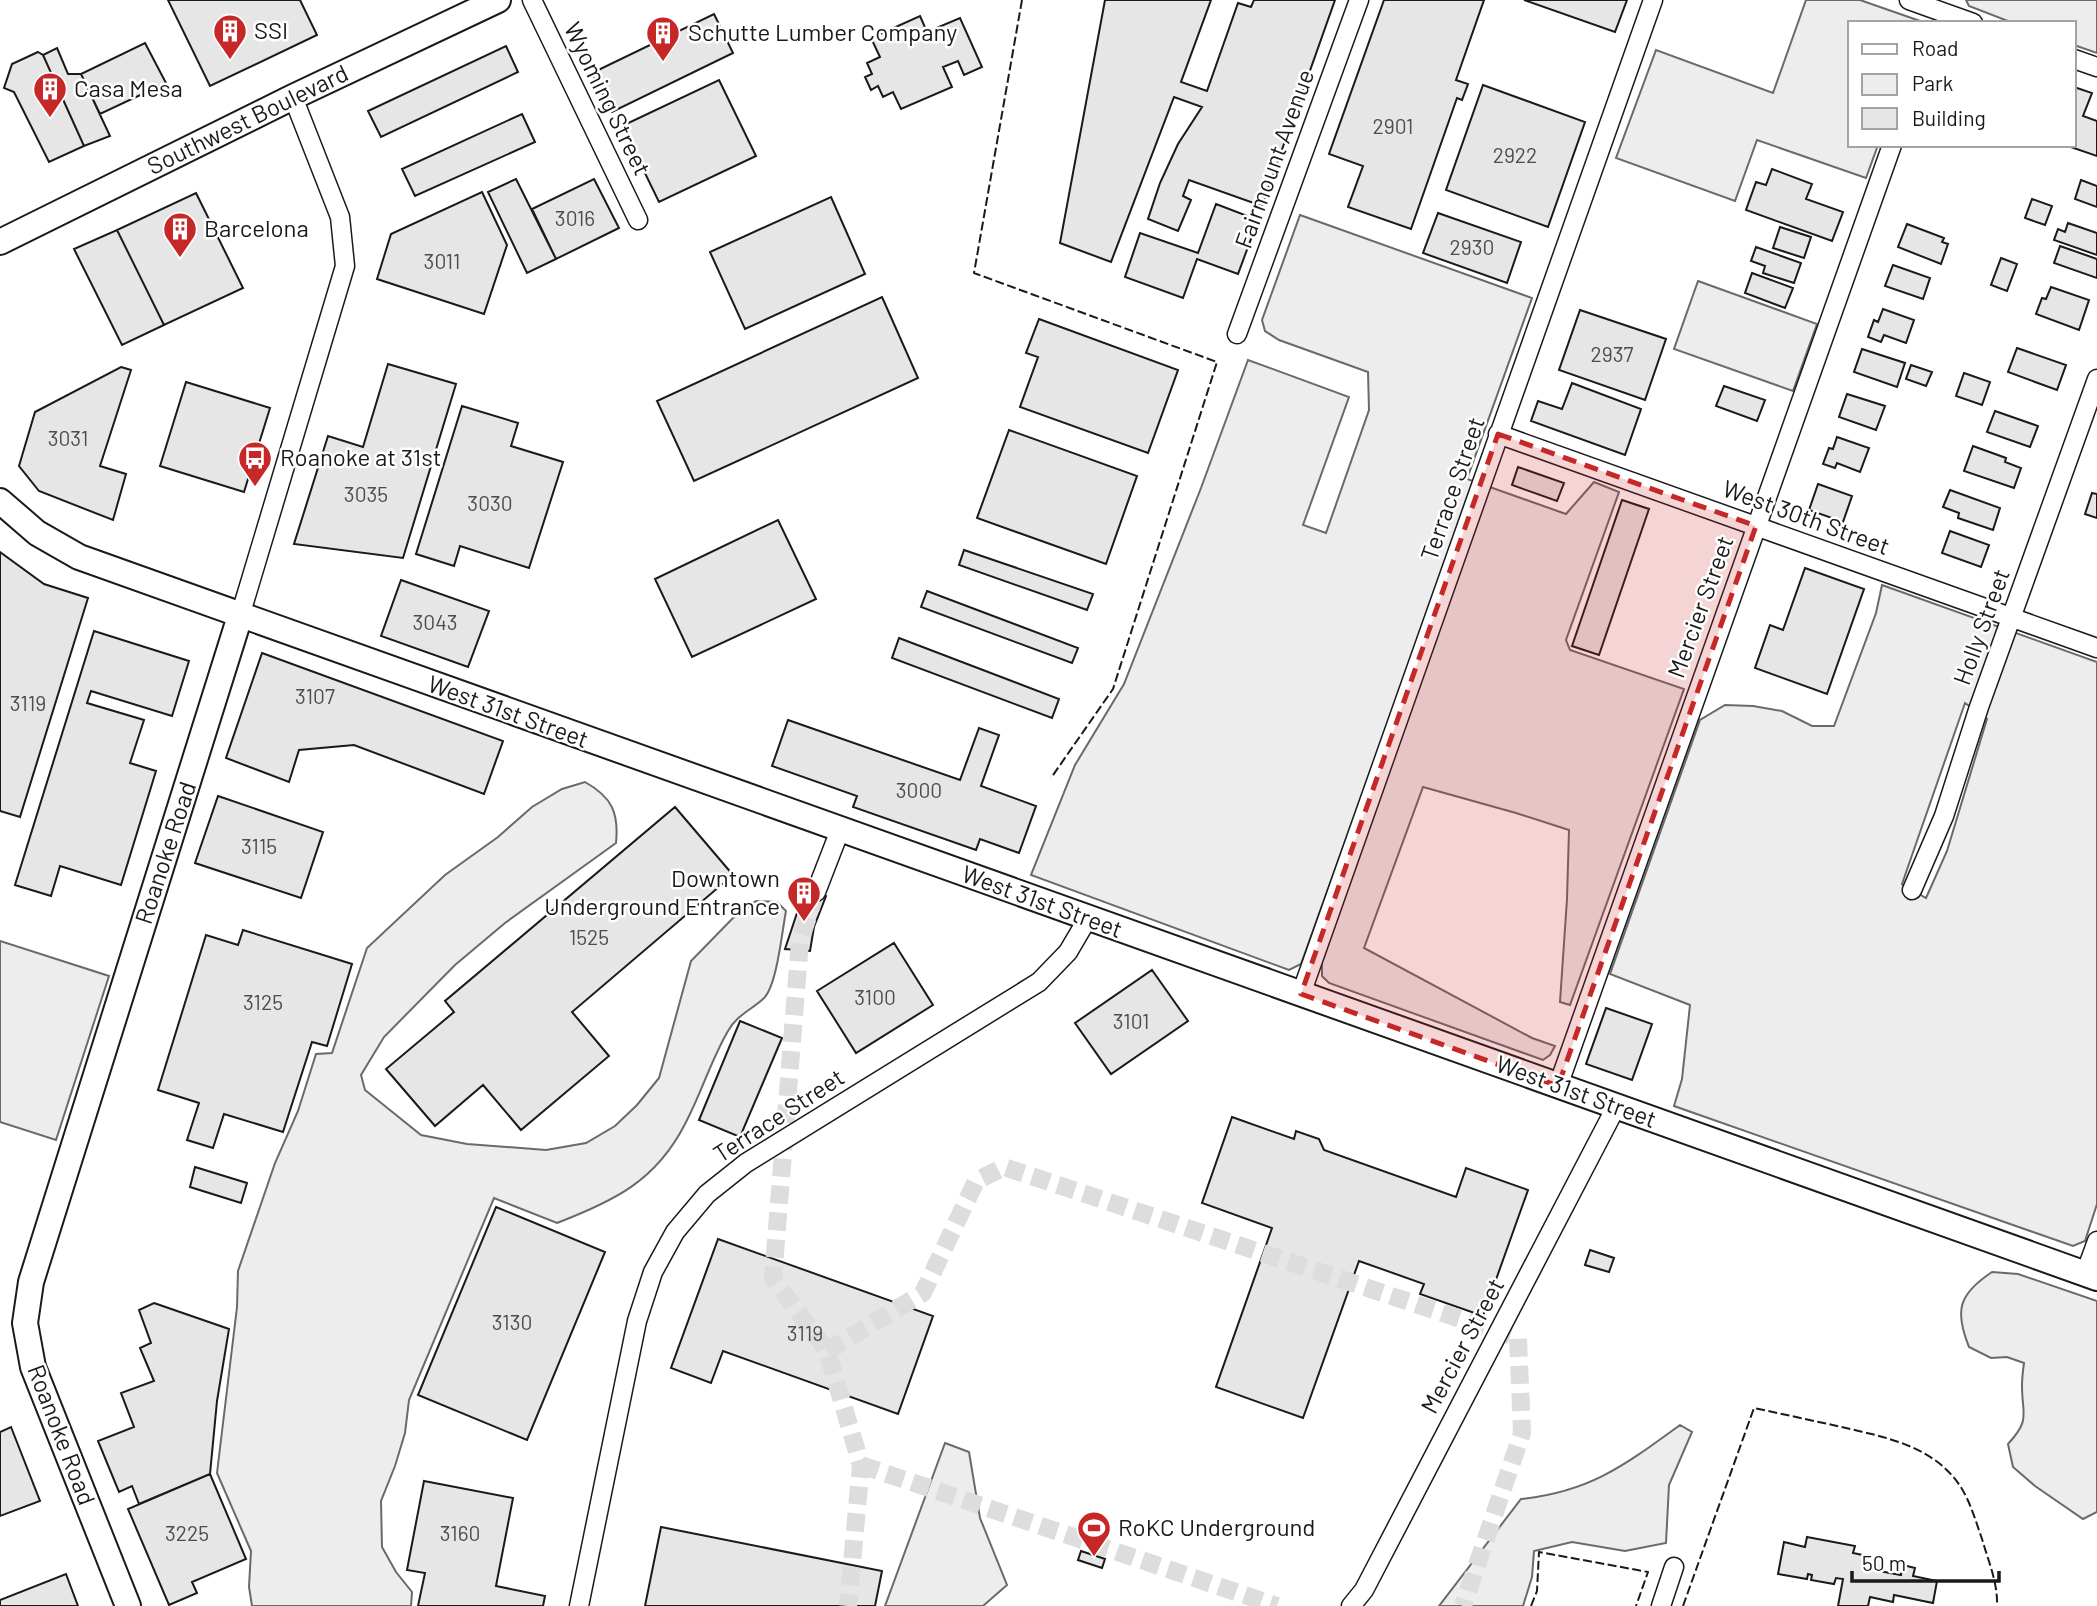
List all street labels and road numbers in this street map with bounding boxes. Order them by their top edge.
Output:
street label: Wyoming Street [559,17,658,180]
street label: Southwest Boulevard [142,57,353,180]
street label: Fairmount Avenue [1228,65,1319,252]
street label: Terrace Street [1413,413,1490,564]
street label: West 30th Street [1719,473,1894,560]
street label: Mercier Street [1660,532,1739,681]
street label: Holly Street [1946,565,2015,688]
street label: West 31st Street [424,668,593,753]
street label: Roanoke Road [128,778,201,927]
street label: West 31st Street [958,858,1127,943]
street label: West 31st Street [1492,1048,1661,1133]
street label: Terrace Street [707,1062,849,1168]
street label: Mercier Street [1414,1273,1509,1418]
street label: Roanoke Road [22,1360,102,1509]

